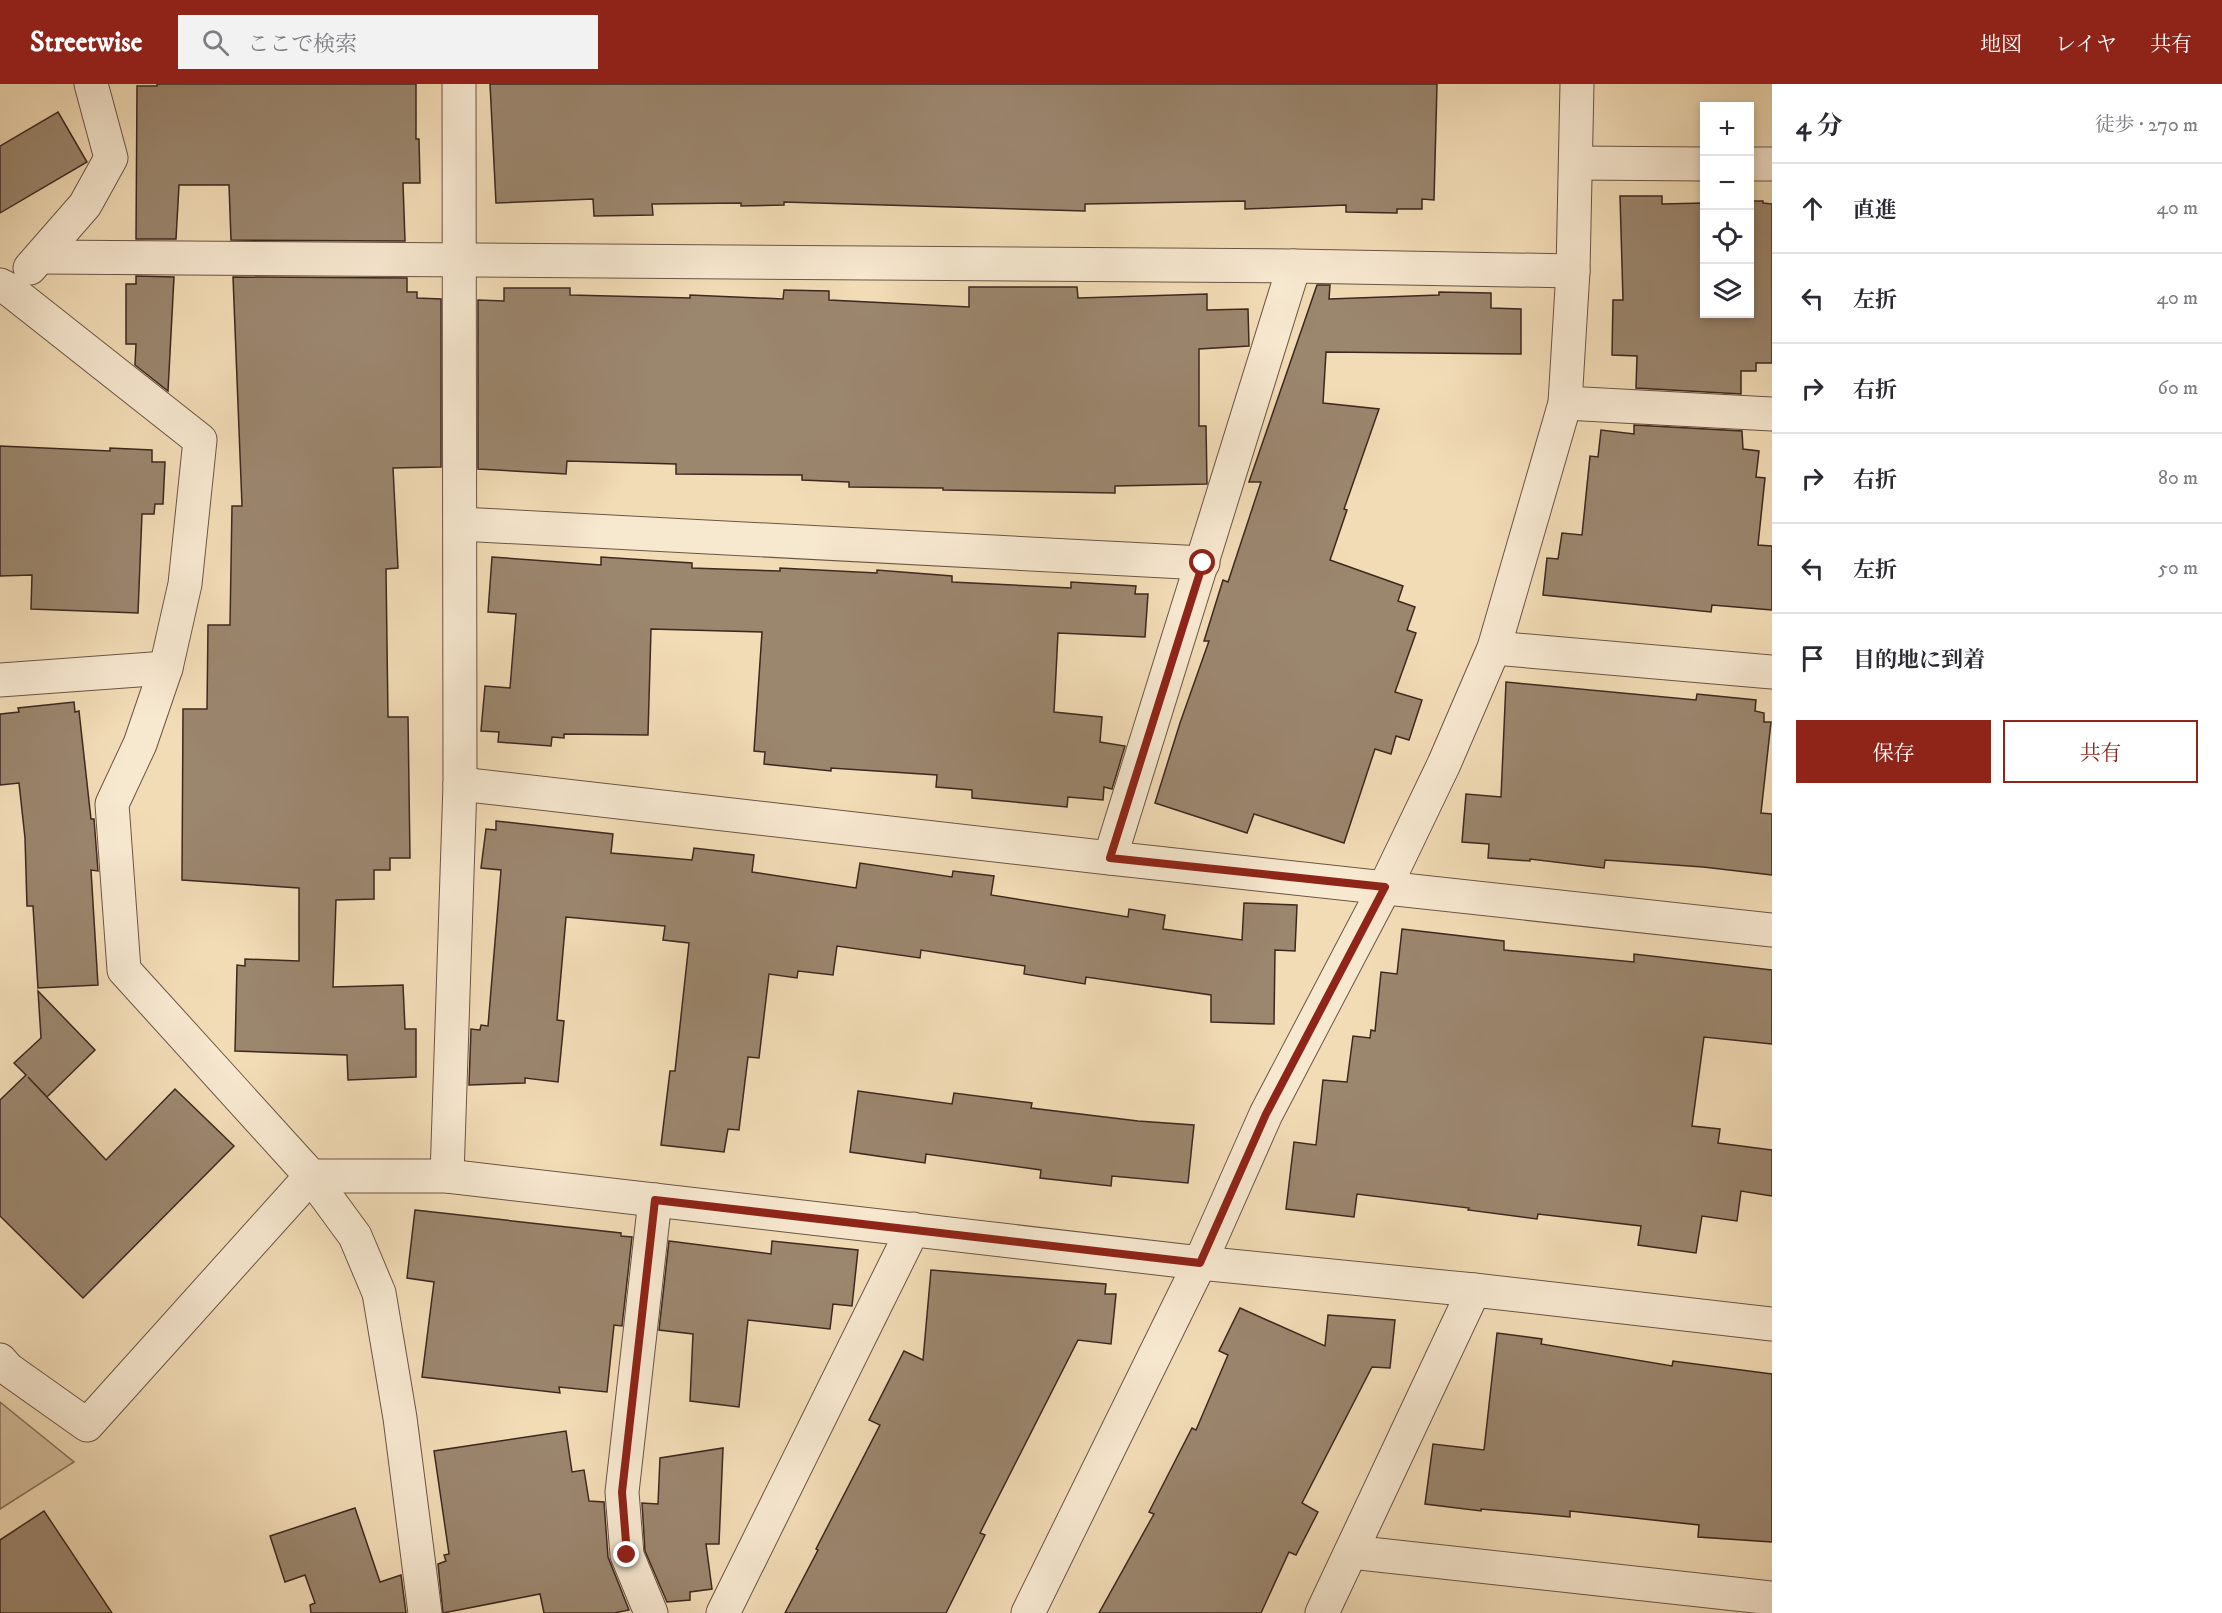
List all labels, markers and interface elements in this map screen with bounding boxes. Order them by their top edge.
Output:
search box [178,15,598,69]
text: Streetwise [30,25,142,60]
icon: search [199,26,232,59]
text: ここで検索 [247,31,357,58]
text: 地図 [1980,32,2022,58]
text: レイヤ [2055,32,2117,58]
text: 共有 [2150,32,2192,58]
map controls [1700,102,1754,318]
button: + [1700,102,1754,156]
text: 4 分 [1796,110,1843,143]
text: 徒歩 · 270 m [2095,113,2198,138]
button: − [1700,156,1754,210]
icon: ahead [1796,192,1829,225]
text: 40 m [2156,196,2198,221]
text: 直進 [1853,197,1897,224]
button: locate [1700,210,1754,264]
button: layers [1700,264,1754,318]
icon: left [1796,282,1829,315]
text: 40 m [2156,286,2198,311]
text: 左折 [1853,287,1897,314]
icon: right [1796,372,1829,405]
text: 60 m [2158,376,2198,401]
text: 右折 [1853,377,1897,404]
icon: right [1796,462,1829,495]
text: 80 m [2158,466,2198,491]
text: 右折 [1853,467,1897,494]
route start [1189,549,1215,575]
icon: left [1796,552,1829,585]
text: 50 m [2158,556,2198,581]
text: 左折 [1853,557,1897,584]
icon: arrive [1796,642,1829,675]
text: 目的地に到着 [1853,647,1985,674]
button: 保存 [1796,720,1991,783]
button: 共有 [2003,720,2198,783]
route end [613,1541,639,1567]

